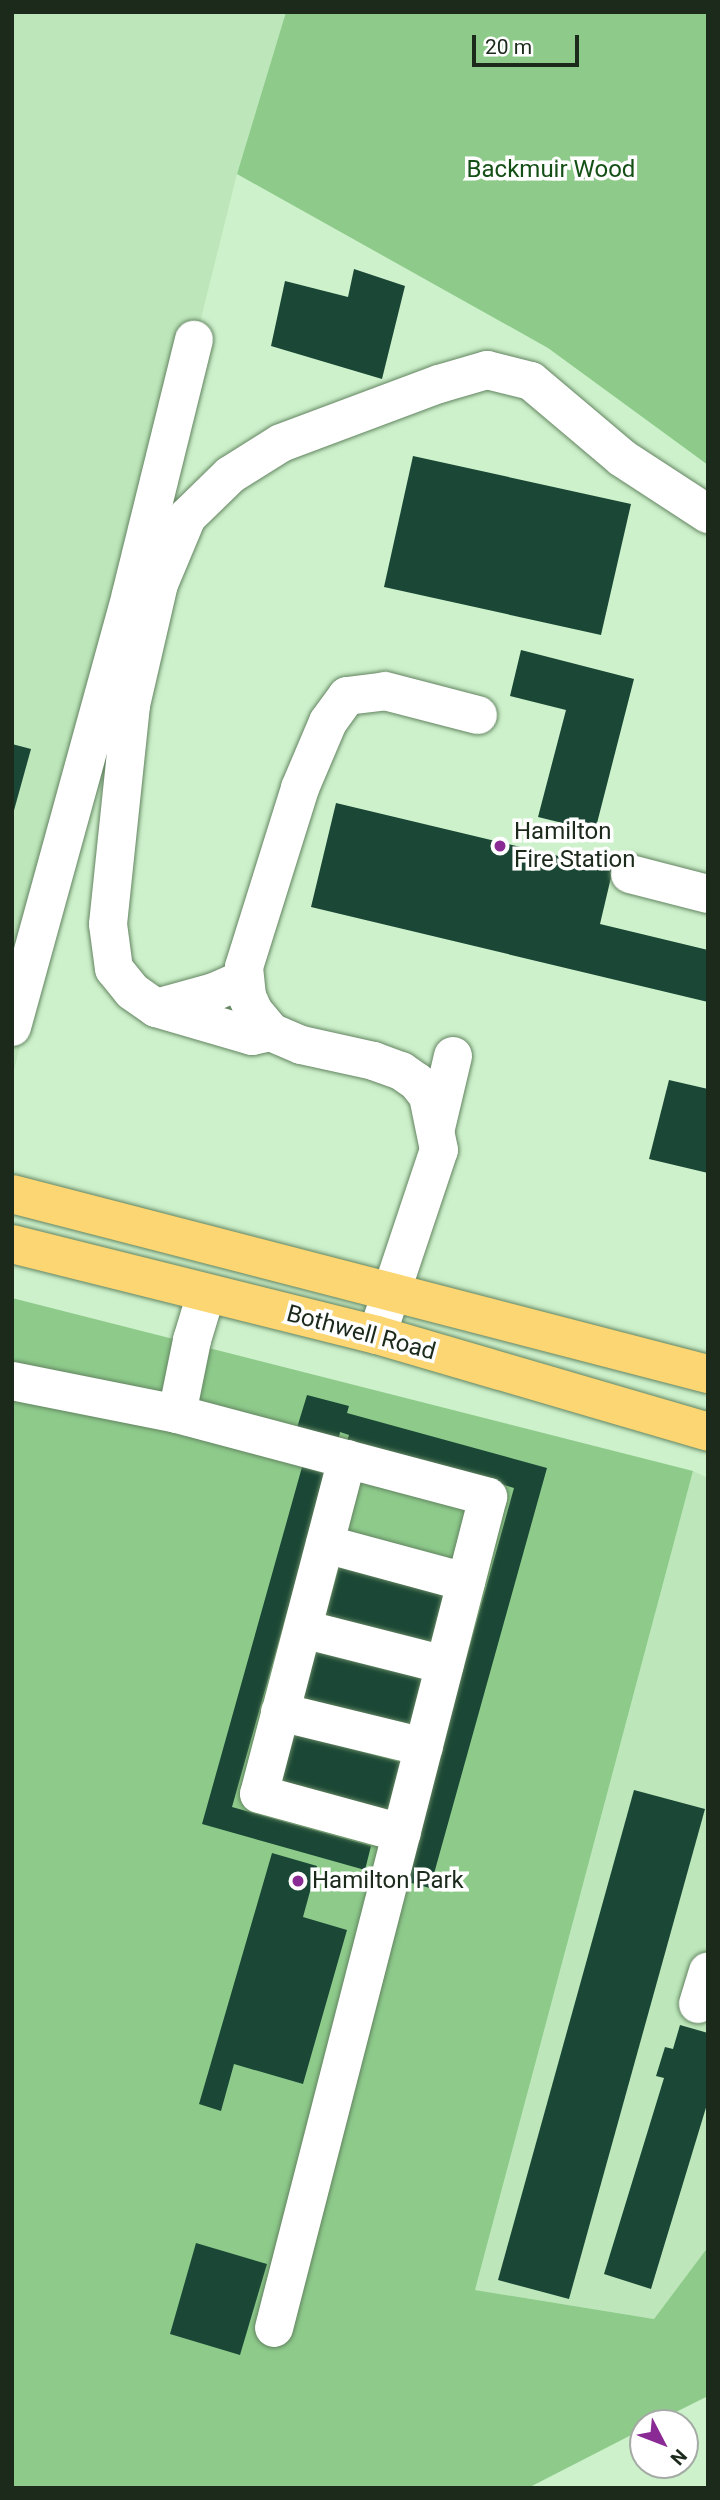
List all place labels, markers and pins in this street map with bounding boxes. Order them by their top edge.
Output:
place label: Hamilton Fire Station [514,818,635,874]
marker: Hamilton Fire Station [492,838,508,854]
place label: Hamilton Park [312,1867,464,1895]
marker: Hamilton Park [290,1873,306,1889]

